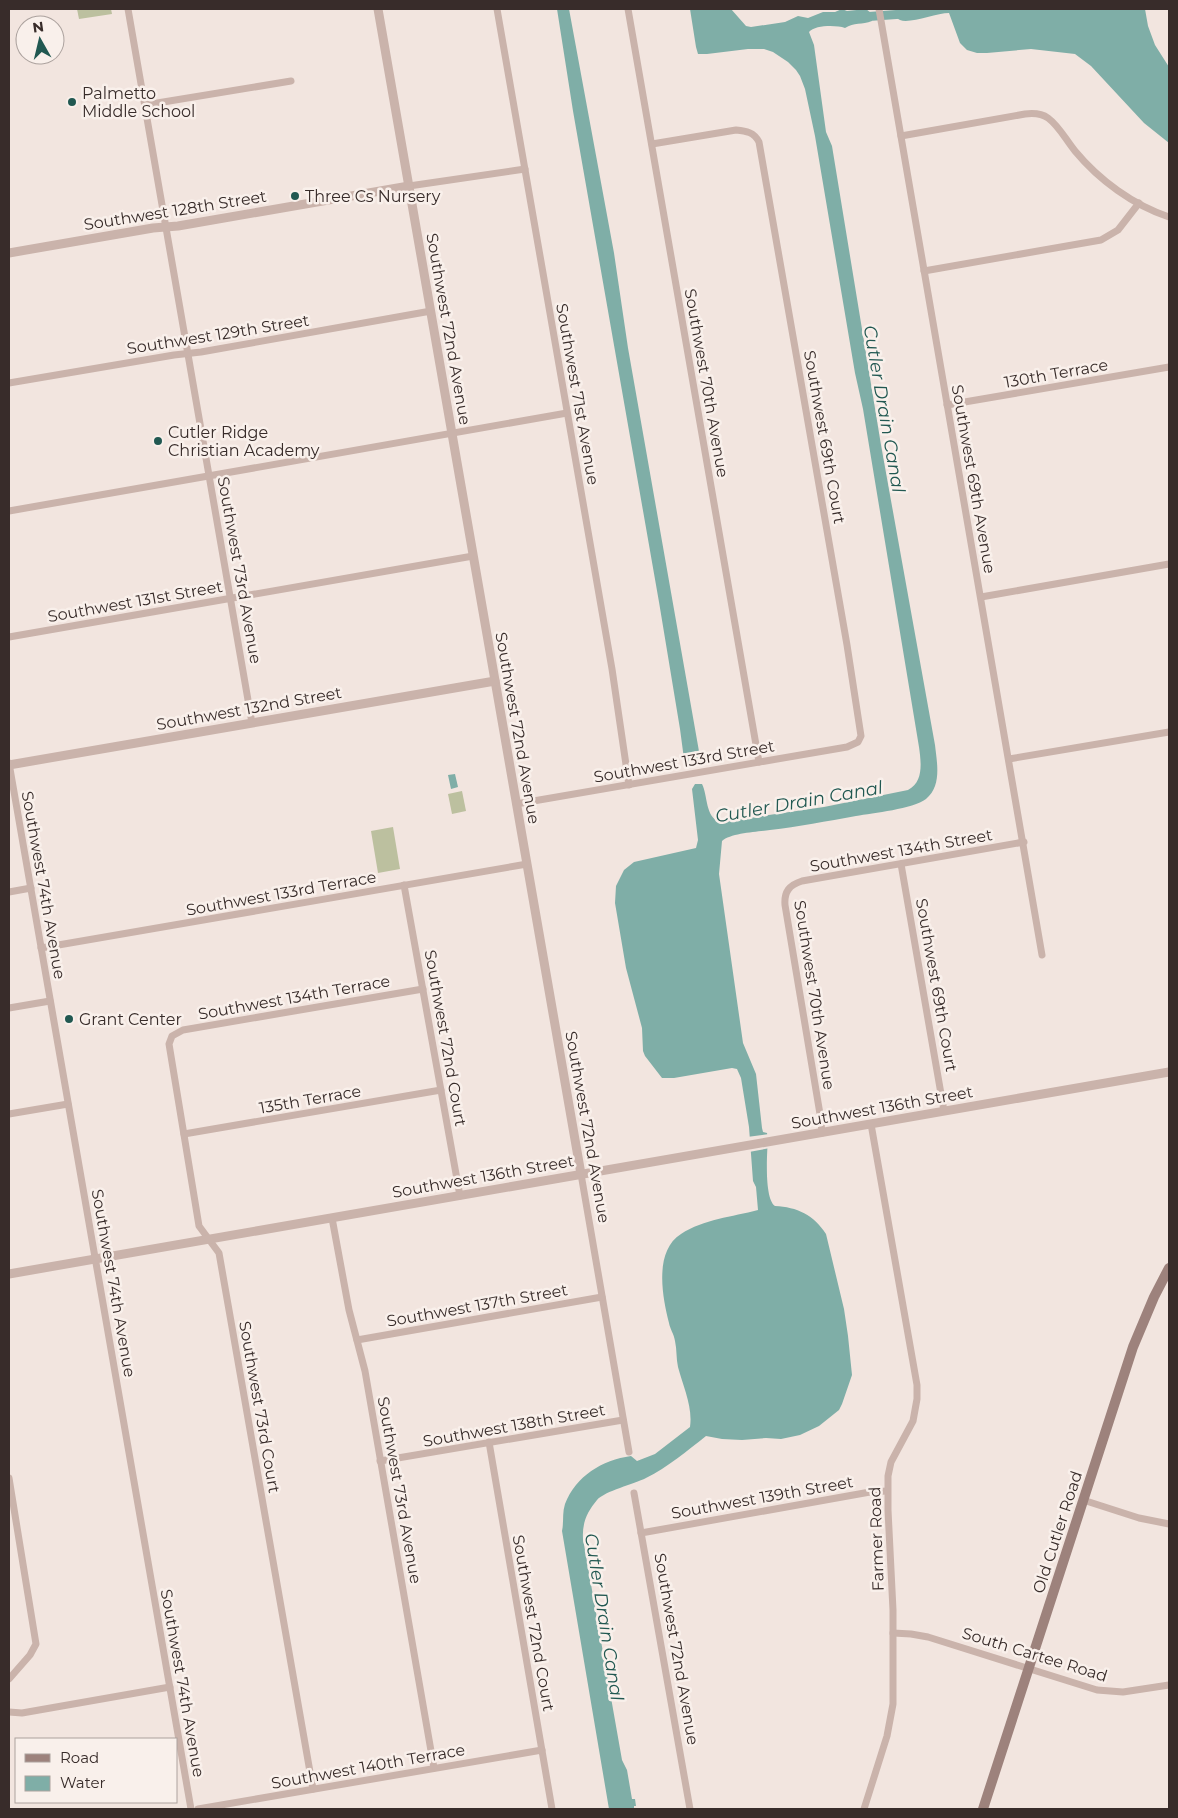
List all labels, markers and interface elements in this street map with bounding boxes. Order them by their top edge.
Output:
north arrow [15,15,65,65]
text: N [31,17,45,37]
place label: Palmetto Middle School [82,84,195,121]
marker: Palmetto Middle School [66,96,78,108]
street label: Southwest 128th Street [82,187,268,234]
place label: Three Cs Nursery [305,187,441,206]
marker: Three Cs Nursery [289,190,301,202]
street label: Southwest 72nd Avenue [422,232,475,427]
street label: Southwest 70th Avenue [681,287,732,479]
street label: Southwest 71st Avenue [552,302,603,486]
street label: Southwest 129th Street [126,311,311,358]
water label: Cutler Drain Canal [858,324,910,494]
street label: Southwest 69th Court [800,349,849,526]
street label: 130th Terrace [1003,355,1109,392]
street label: Southwest 69th Avenue [948,383,999,575]
place label: Cutler Ridge Christian Academy [168,423,320,460]
marker: Cutler Ridge Christian Academy [152,435,164,447]
street label: Southwest 73rd Avenue [214,475,265,665]
street label: Southwest 131st Street [46,577,224,626]
street label: Southwest 72nd Avenue [491,631,544,826]
street label: Southwest 132nd Street [155,683,344,734]
street label: Southwest 133rd Street [592,736,776,787]
water label: Cutler Drain Canal [714,776,884,828]
street label: Southwest 74th Avenue [18,790,69,981]
street label: Southwest 134th Street [808,825,994,876]
street label: Southwest 133rd Terrace [185,867,378,920]
street label: Southwest 69th Court [912,897,961,1074]
street label: Southwest 70th Avenue [790,899,839,1091]
street label: Southwest 72nd Court [421,948,470,1128]
street label: Southwest 134th Terrace [197,971,392,1024]
place label: Grant Center [79,1010,182,1029]
marker: Grant Center [63,1013,75,1025]
street label: Southwest 72nd Avenue [561,1030,614,1225]
street label: 135th Terrace [258,1081,363,1118]
street label: Southwest 136th Street [790,1082,975,1133]
street label: Southwest 136th Street [391,1151,576,1202]
street label: Southwest 74th Avenue [88,1188,139,1379]
street label: Southwest 137th Street [385,1280,570,1331]
street label: Southwest 73rd Court [235,1320,284,1495]
street label: Southwest 73rd Avenue [374,1395,425,1585]
street label: Southwest 138th Street [422,1400,607,1451]
street label: Old Cutler Road [1029,1469,1086,1596]
street label: Southwest 139th Street [670,1472,855,1523]
street label: Farmer Road [865,1486,888,1592]
water label: Cutler Drain Canal [580,1532,628,1703]
street label: Southwest 72nd Court [509,1533,558,1713]
street label: Southwest 72nd Avenue [650,1552,703,1747]
street label: Southwest 74th Avenue [157,1588,208,1779]
street label: South Cartee Road [960,1623,1110,1686]
legend [15,1738,178,1803]
street label: Southwest 140th Terrace [270,1740,466,1793]
text: Road [60,1748,99,1767]
text: Water [60,1773,106,1792]

